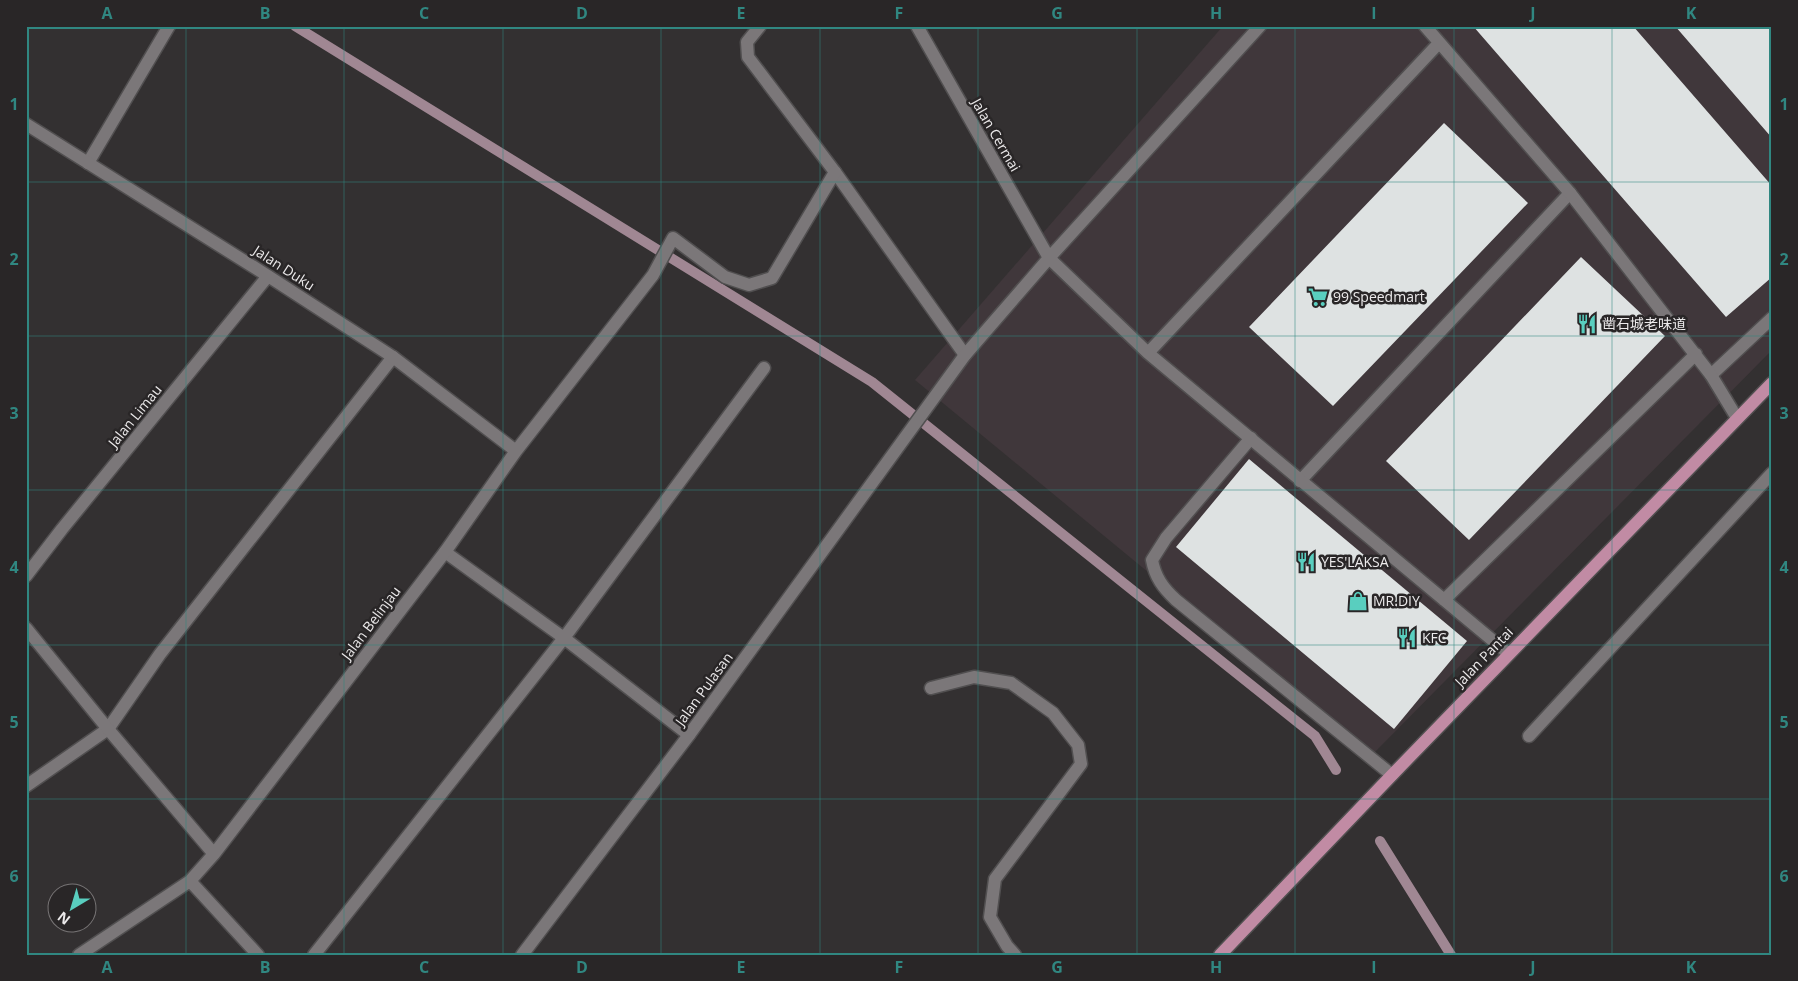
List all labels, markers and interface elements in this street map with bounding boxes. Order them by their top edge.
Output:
text: A [101,2,113,24]
text: B [260,2,270,24]
text: C [419,2,429,24]
text: D [576,2,588,24]
text: E [737,2,746,24]
text: F [895,2,903,24]
text: G [1051,2,1063,24]
text: H [1210,2,1222,24]
text: I [1371,2,1377,24]
text: J [1528,2,1536,24]
text: K [1686,2,1697,24]
text: 1 [9,93,19,115]
street label: Jalan Cermai [967,93,1025,175]
text: 1 [1779,93,1789,115]
street label: Jalan Duku [248,240,319,295]
text: 2 [9,248,19,270]
text: 2 [1779,248,1789,270]
supermarket icon: 99 Speedmart [1307,286,1329,308]
place label: 99 Speedmart [1333,287,1425,306]
restaurant icon: 凿石城老味道 [1576,313,1598,335]
place label: 凿石城老味道 [1602,314,1686,333]
street label: Jalan Limau [102,380,166,452]
text: 3 [9,402,19,424]
text: 3 [1779,402,1789,424]
restaurant icon: YES'LAKSA [1295,551,1317,573]
place label: YES'LAKSA [1321,552,1389,571]
text: 4 [9,556,19,578]
text: 4 [1779,556,1789,578]
street label: Jalan Belinjau [335,582,405,665]
shop icon: MR.DIY [1347,590,1369,612]
place label: MR.DIY [1373,591,1420,610]
street label: Jalan Pantai [1449,623,1517,692]
restaurant icon: KFC [1396,627,1418,649]
place label: KFC [1422,628,1447,647]
street label: Jalan Pulasan [669,648,737,731]
text: 5 [9,711,19,733]
text: 5 [1779,711,1789,733]
text: 6 [9,865,19,887]
text: 6 [1779,865,1789,887]
north arrow [48,884,98,934]
text: N [53,908,74,930]
text: A [101,956,113,978]
text: B [260,956,270,978]
text: C [419,956,429,978]
text: D [576,956,588,978]
text: E [737,956,746,978]
text: F [895,956,903,978]
text: G [1051,956,1063,978]
text: H [1210,956,1222,978]
text: I [1371,956,1377,978]
text: J [1528,956,1536,978]
text: K [1686,956,1697,978]

